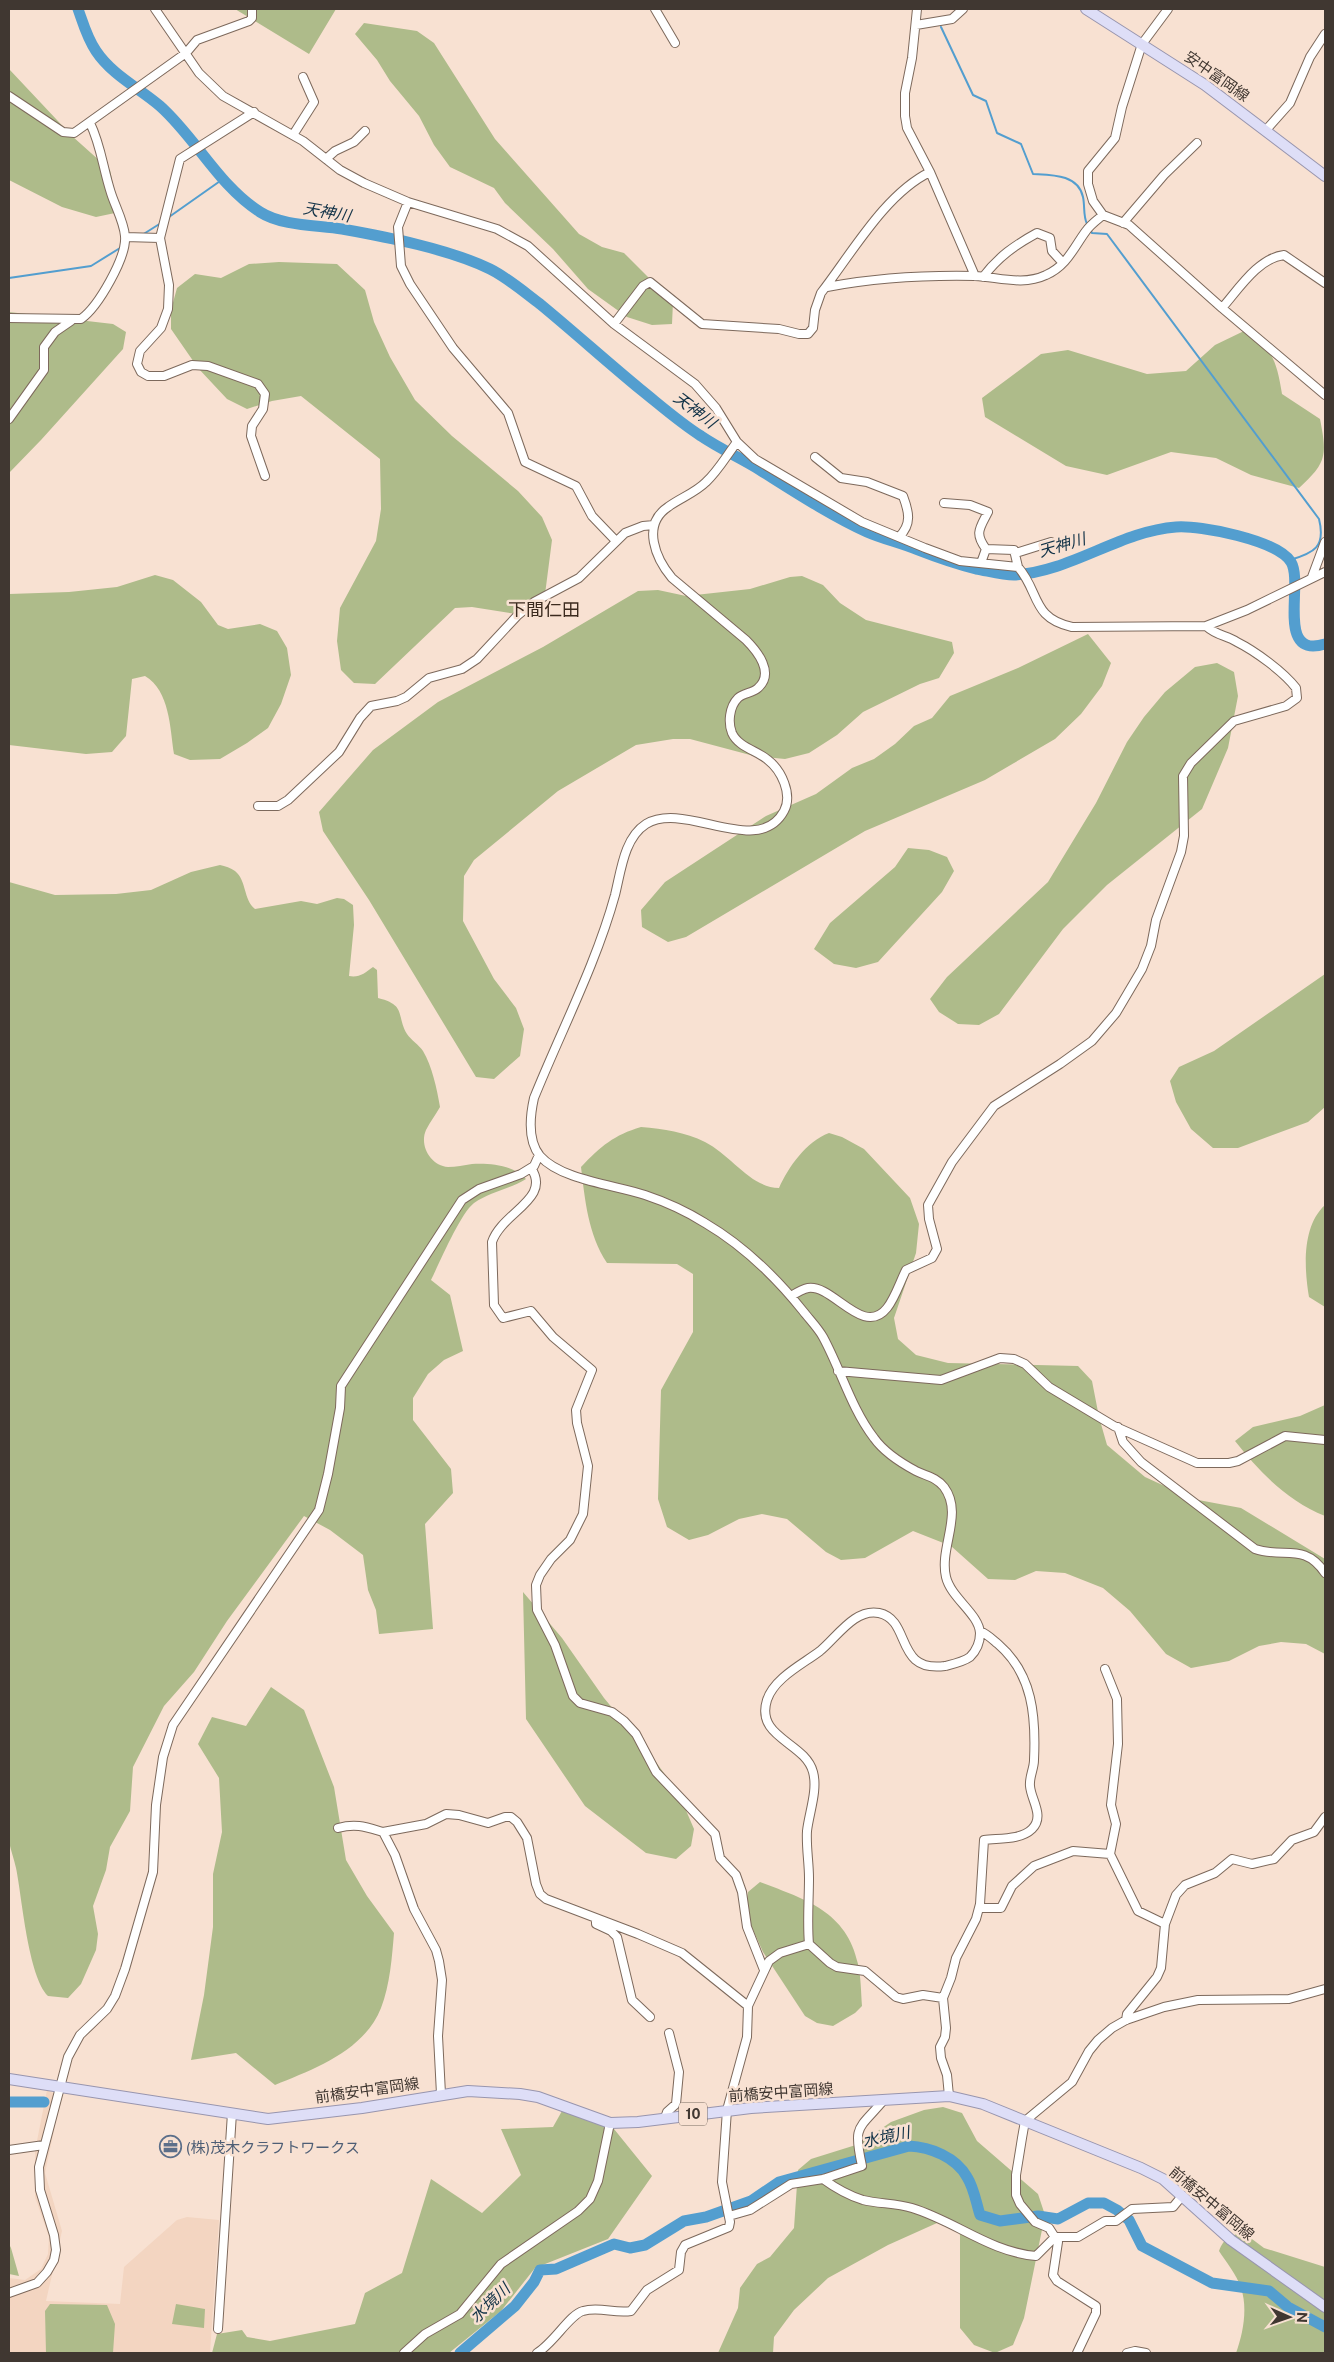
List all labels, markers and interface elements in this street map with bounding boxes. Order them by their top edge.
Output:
street label: 安中富岡線 [1181,48,1253,104]
water label: 天神川 [302,198,354,226]
water label: 天神川 [670,388,721,433]
water label: 天神川 [1036,529,1090,561]
district label: 下間仁田 [508,599,580,620]
street label: 前橋安中富岡線 [314,2074,420,2106]
street label: 前橋安中富岡線 [728,2080,834,2104]
road number: 10 [679,2102,707,2126]
water label: 水境川 [861,2122,913,2151]
office icon: (株)茂木クラフトワークス [158,2135,182,2159]
place label: (株)茂木クラフトワークス [186,2139,360,2156]
street label: 前橋安中富岡線 [1166,2163,1258,2243]
water label: 水境川 [466,2278,515,2327]
north arrow [1264,2292,1314,2342]
text: N [1294,2312,1310,2323]

